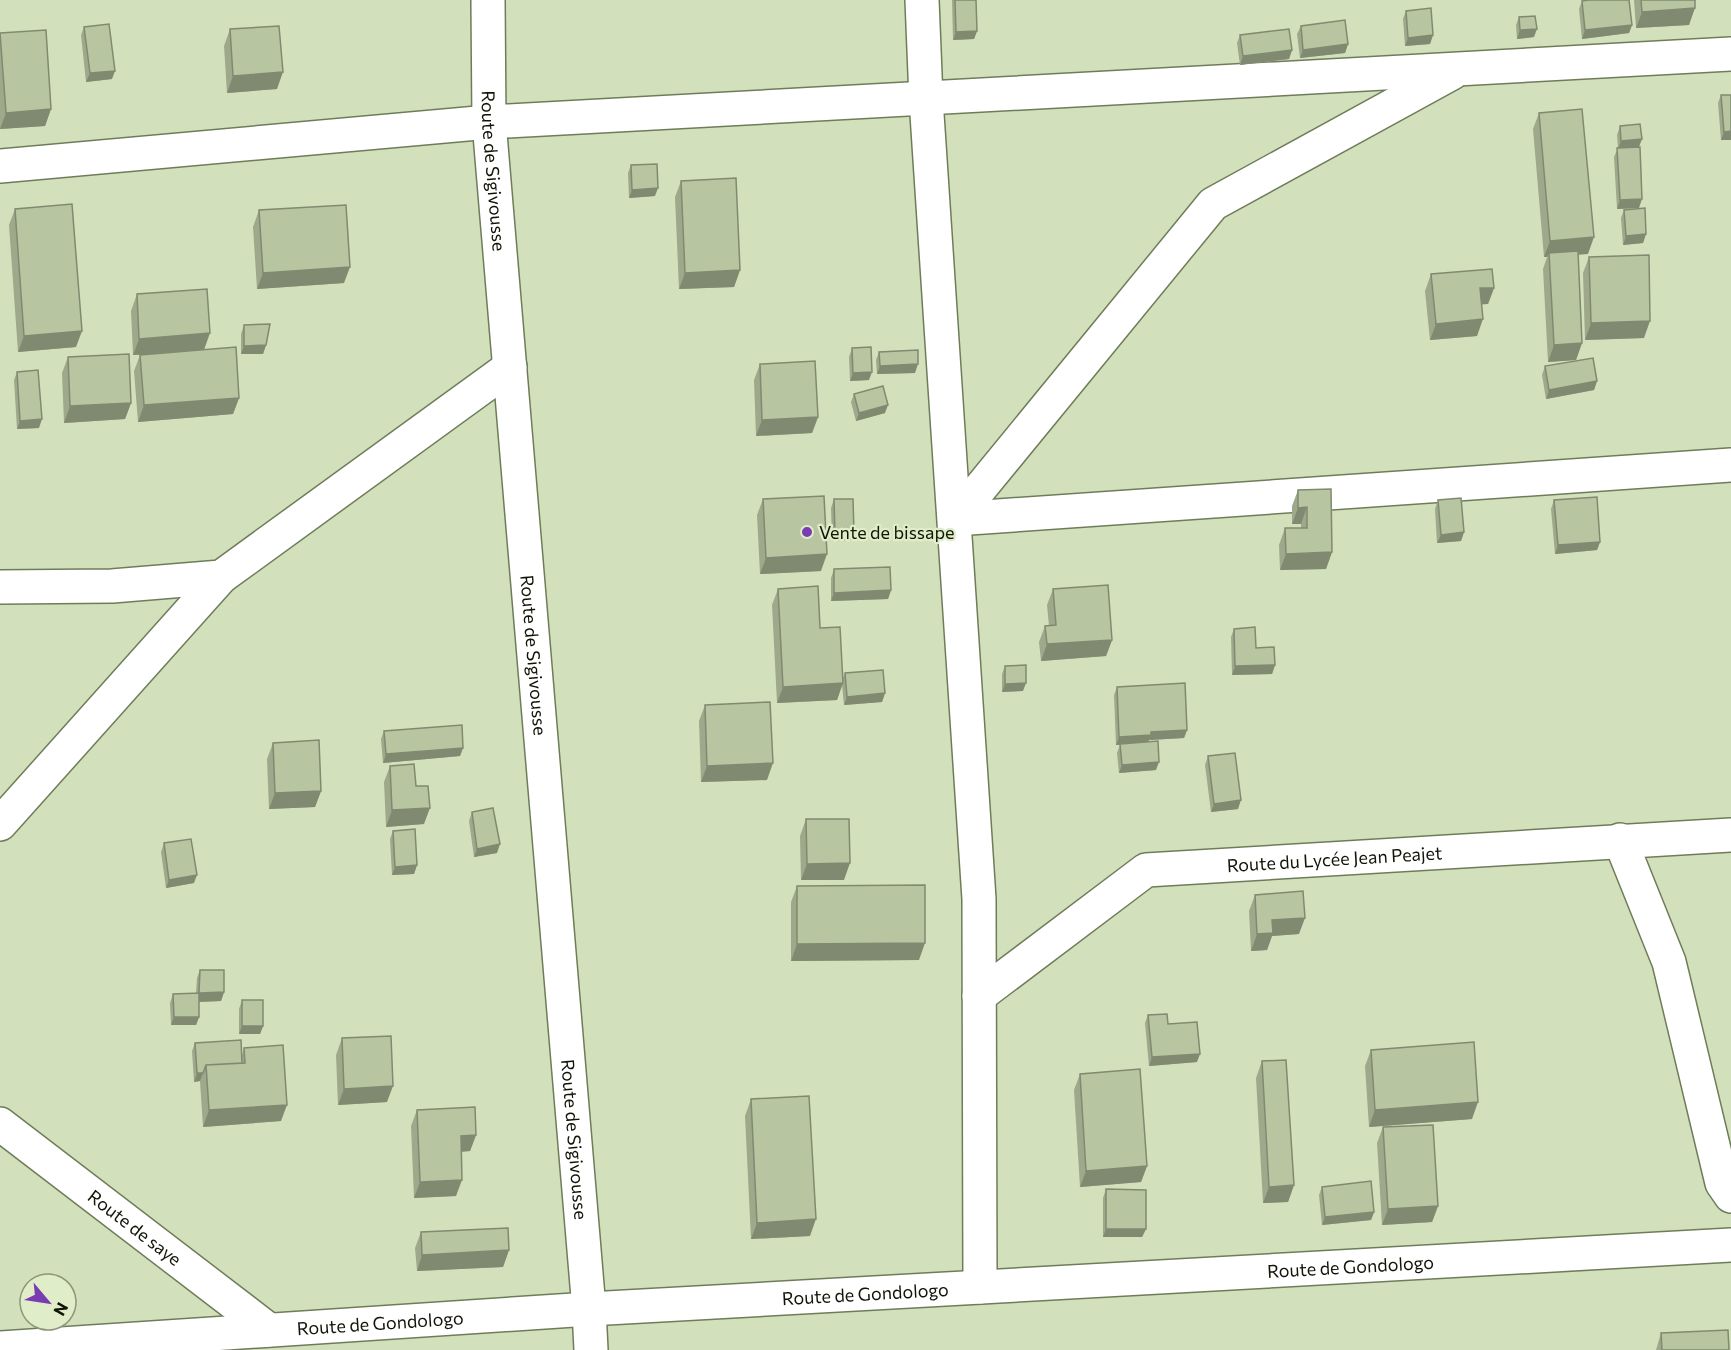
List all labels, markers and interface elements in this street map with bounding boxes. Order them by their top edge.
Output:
street label: Route de Sigivousse [478,90,511,252]
place label: Vente de bissape [819,521,955,543]
marker: Vente de bissape [800,525,814,539]
street label: Route de Sigivousse [516,574,552,736]
street label: Route du Lycée Jean Peajet [1226,841,1443,876]
street label: Route de Sigivousse [557,1058,592,1221]
street label: Route de saye [84,1185,186,1270]
street label: Route de Gondologo [1267,1251,1435,1282]
north arrow [18,1272,78,1332]
street label: Route de Gondologo [781,1278,949,1309]
text: N [50,1300,73,1319]
street label: Route de Gondologo [296,1306,464,1339]

